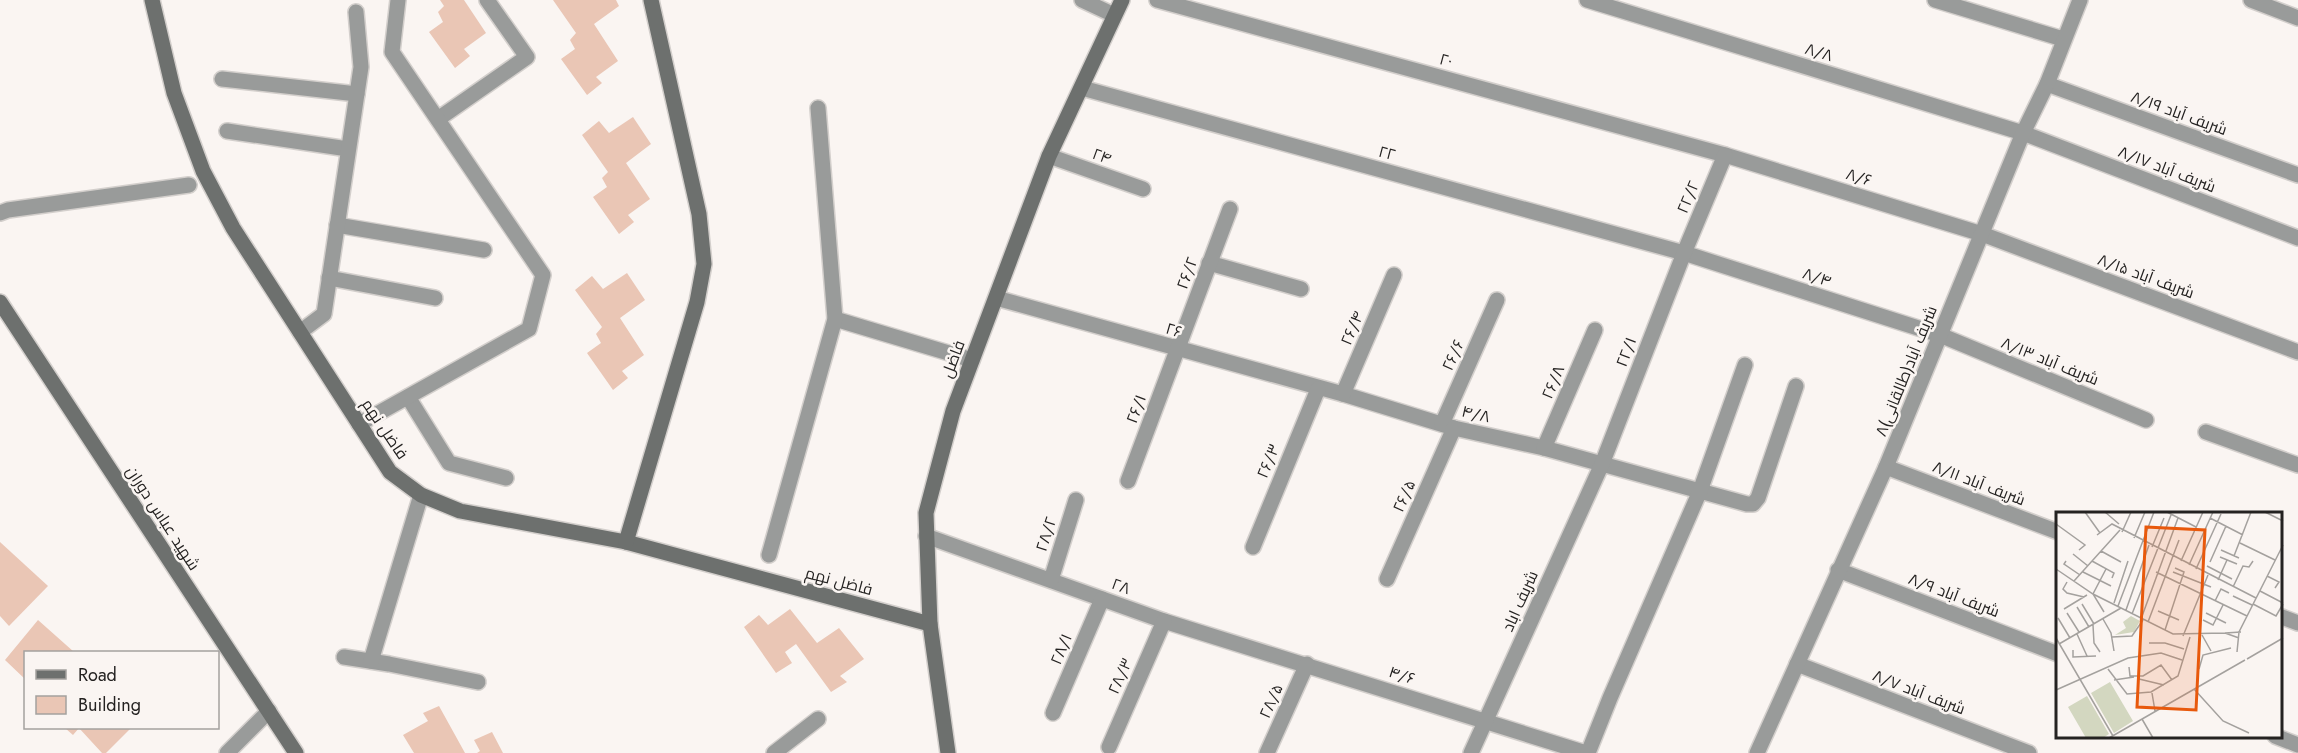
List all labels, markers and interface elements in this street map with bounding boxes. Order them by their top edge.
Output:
street label: ۸/۸ [1802,37,1836,67]
street label: ۲۰ [1437,47,1455,73]
street label: شریف آباد ۸/۱۹ [2128,85,2230,141]
street label: ۲۲ [1376,140,1398,166]
street label: شریف آباد ۸/۱۷ [2115,140,2219,198]
street label: ۲۴ [1089,142,1115,170]
street label: ۸/۶ [1843,162,1875,192]
street label: ۲۲/۲ [1671,177,1705,217]
street label: شریف آباد ۸/۱۵ [2094,248,2198,304]
street label: ۲۶/۲ [1171,254,1203,292]
street label: ۸/۴ [1800,262,1834,292]
street label: ۸شریف آباد(طالقانی) [1869,302,1943,440]
street label: ۲۶/۴ [1335,307,1369,349]
street label: ۲۶ [1163,317,1185,343]
street label: شریف آباد ۸/۱۳ [1998,331,2102,391]
street label: ۲۲/۱ [1610,334,1642,370]
street label: ۲۶/۶ [1436,336,1470,374]
street label: فاضل [935,337,971,381]
street label: ۲۶/۸ [1536,362,1570,402]
street label: ۲۶/۱ [1120,391,1152,427]
street label: فاضل نهم [356,394,414,464]
street label: ۴/۸ [1459,400,1493,428]
street label: ۲۶/۳ [1251,440,1285,482]
street label: شریف آباد ۸/۱۱ [1929,455,2029,511]
street label: شهید عباس دوران [121,461,205,575]
street label: ۲۶/۵ [1387,476,1421,516]
inset map [2056,512,2283,738]
street label: ۲۸/۲ [1030,514,1062,554]
street label: فاضل نهم [803,561,875,601]
street label: شریف اباد [1496,567,1544,635]
street label: شریف آباد ۸/۹ [1905,567,2003,623]
street label: ۲۸ [1108,572,1134,600]
street label: ۲۸/۱ [1044,630,1078,668]
legend [24,651,219,729]
street label: ۲۸/۳ [1102,654,1138,698]
street label: ۴/۶ [1386,660,1418,690]
text: Road [78,662,117,688]
street label: شریف آباد ۸/۷ [1869,664,1969,720]
street label: ۲۸/۵ [1253,680,1289,722]
text: Building [78,692,141,718]

